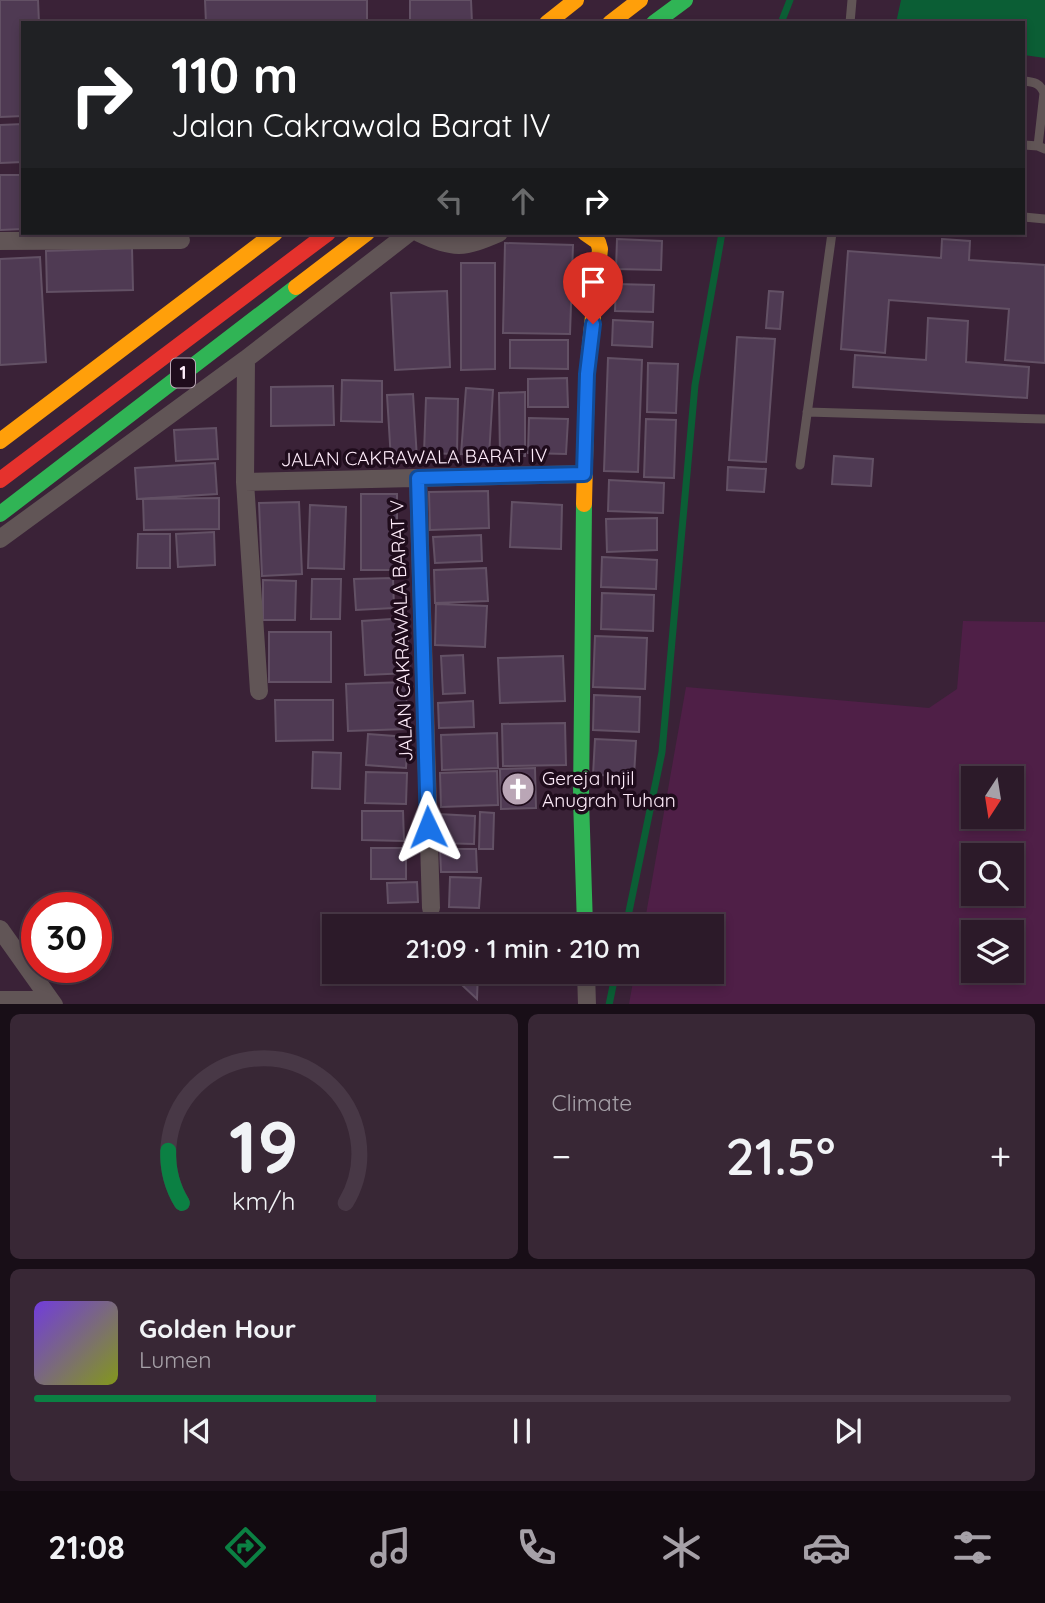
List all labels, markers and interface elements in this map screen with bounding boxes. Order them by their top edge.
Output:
text: 110 m [171,44,298,105]
icon: right [56,49,147,140]
text: Jalan Cakrawala Barat IV [171,105,551,145]
icon: left [431,182,469,220]
icon: ahead [504,182,542,220]
icon: right [577,182,615,220]
pin [563,252,623,324]
icon: arrive [574,263,612,301]
road number: 1 [171,358,195,388]
street label: JALAN CAKRAWALA BARAT IV [280,443,548,471]
street label: JALAN CAKRAWALA BARAT V [384,500,418,762]
place label: Gereja Injil Anugrah Tuhan [542,766,676,812]
north arrow [961,766,1024,830]
map controls [961,766,1024,983]
church icon: Gereja Injil Anugrah Tuhan [499,770,537,808]
position arrow [391,790,465,864]
button: search [961,843,1024,906]
speed limit sign: 30 [21,892,112,983]
button: layers [961,920,1024,983]
text: 21:09 · 1 min · 210 m [405,932,641,965]
text: Climate [552,1088,632,1117]
text: 19 [229,1100,299,1191]
text: 21.5° [726,1123,835,1188]
text: − [552,1132,571,1180]
text: + [990,1132,1011,1180]
text: km/h [232,1184,295,1215]
text: Golden Hour [139,1312,296,1345]
text: Lumen [139,1345,212,1374]
icon: previous [178,1412,216,1450]
icon: pause [503,1412,541,1450]
icon: next [829,1412,867,1450]
icon: directions [221,1523,270,1572]
icon: music [366,1523,415,1572]
icon: phone [512,1523,561,1572]
icon: climate [657,1523,706,1572]
icon: car [802,1523,851,1572]
icon: filters [948,1523,997,1572]
text: 21:08 [48,1527,125,1567]

